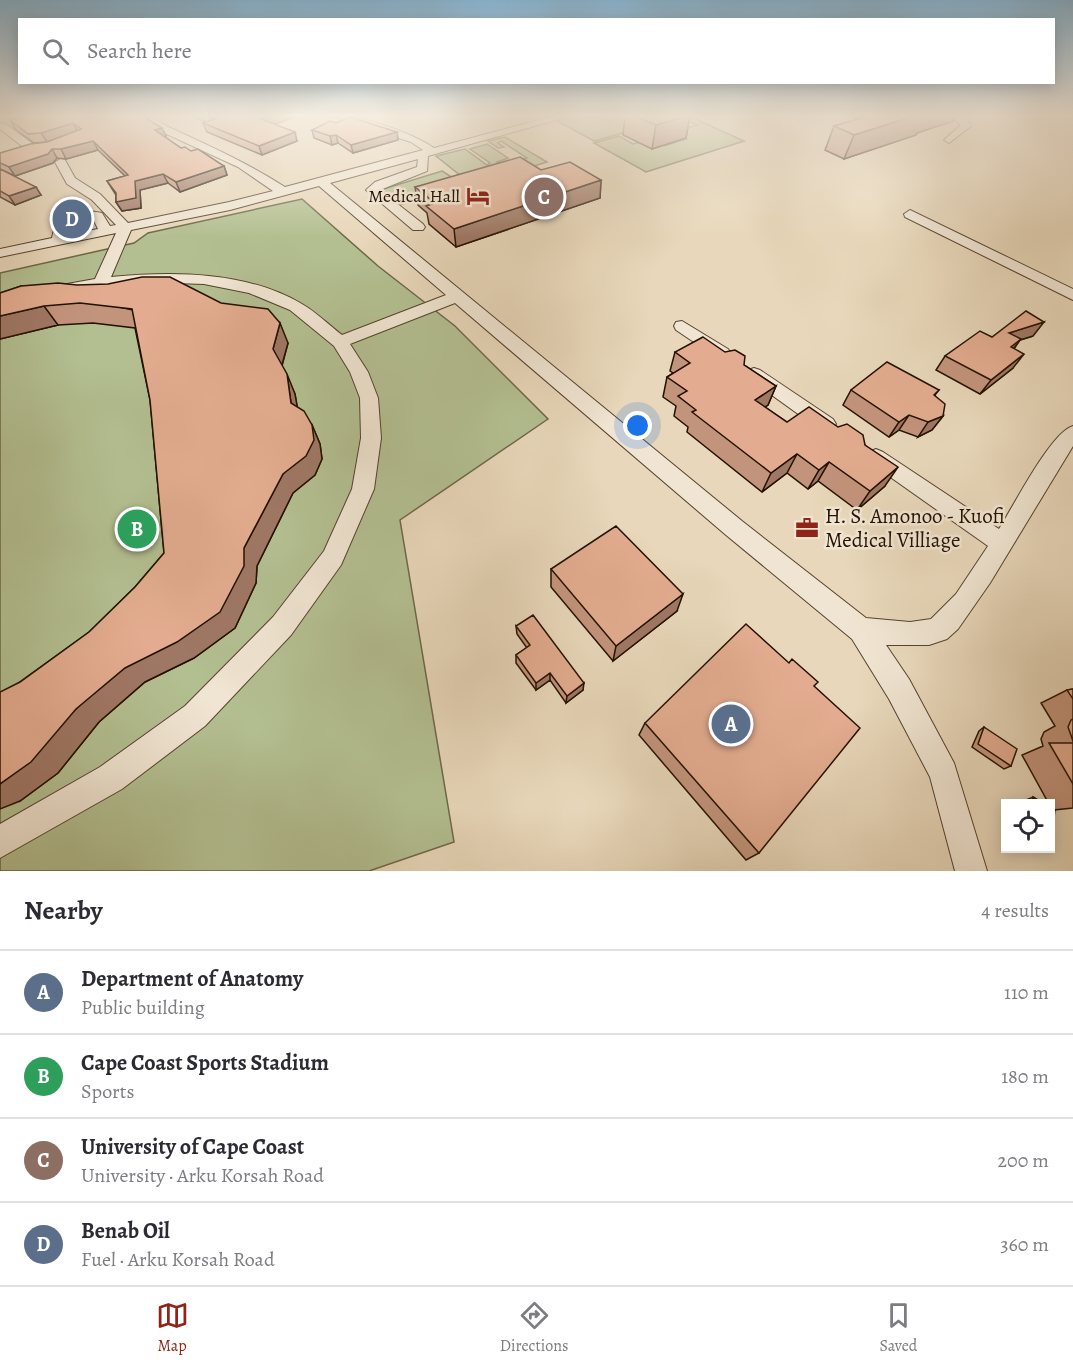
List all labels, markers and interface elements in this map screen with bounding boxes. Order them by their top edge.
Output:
search box [18,18,1055,84]
icon: search [39,35,72,68]
text: Search here [87,36,192,66]
pin: C [524,174,564,220]
hotel icon: Medical Hall [465,183,491,209]
place label: Medical Hall [368,184,461,208]
pin: D [52,196,92,242]
your location [623,411,652,440]
place label: H. S. Amonoo - Kuofi Medical Villiage [825,502,1005,554]
pin: B [118,506,156,552]
office icon: H. S. Amonoo - Kuofi Medical Villiage [794,515,820,541]
pin: A [712,702,750,746]
map controls [1001,799,1055,853]
button: locate [1001,799,1055,853]
text: Nearby [24,893,103,928]
text: 4 results [981,897,1049,924]
text: Department of Anatomy [81,964,303,994]
text: A [37,979,50,1006]
text: 110 m [1004,979,1049,1006]
text: Public building [81,994,205,1021]
text: Cape Coast Sports Stadium [81,1048,329,1078]
text: B [37,1063,50,1090]
text: 180 m [1001,1063,1049,1090]
text: Sports [81,1078,134,1105]
text: University of Cape Coast [81,1132,304,1162]
text: C [37,1147,50,1174]
text: 200 m [998,1147,1049,1174]
text: University · Arku Korsah Road [81,1162,324,1189]
text: Benab Oil [81,1216,170,1246]
text: D [37,1231,50,1258]
text: 360 m [1000,1231,1049,1258]
text: Fuel · Arku Korsah Road [81,1246,275,1273]
tab: Map [156,1299,189,1357]
tab: Directions [500,1299,568,1357]
tab: Saved [879,1299,917,1357]

